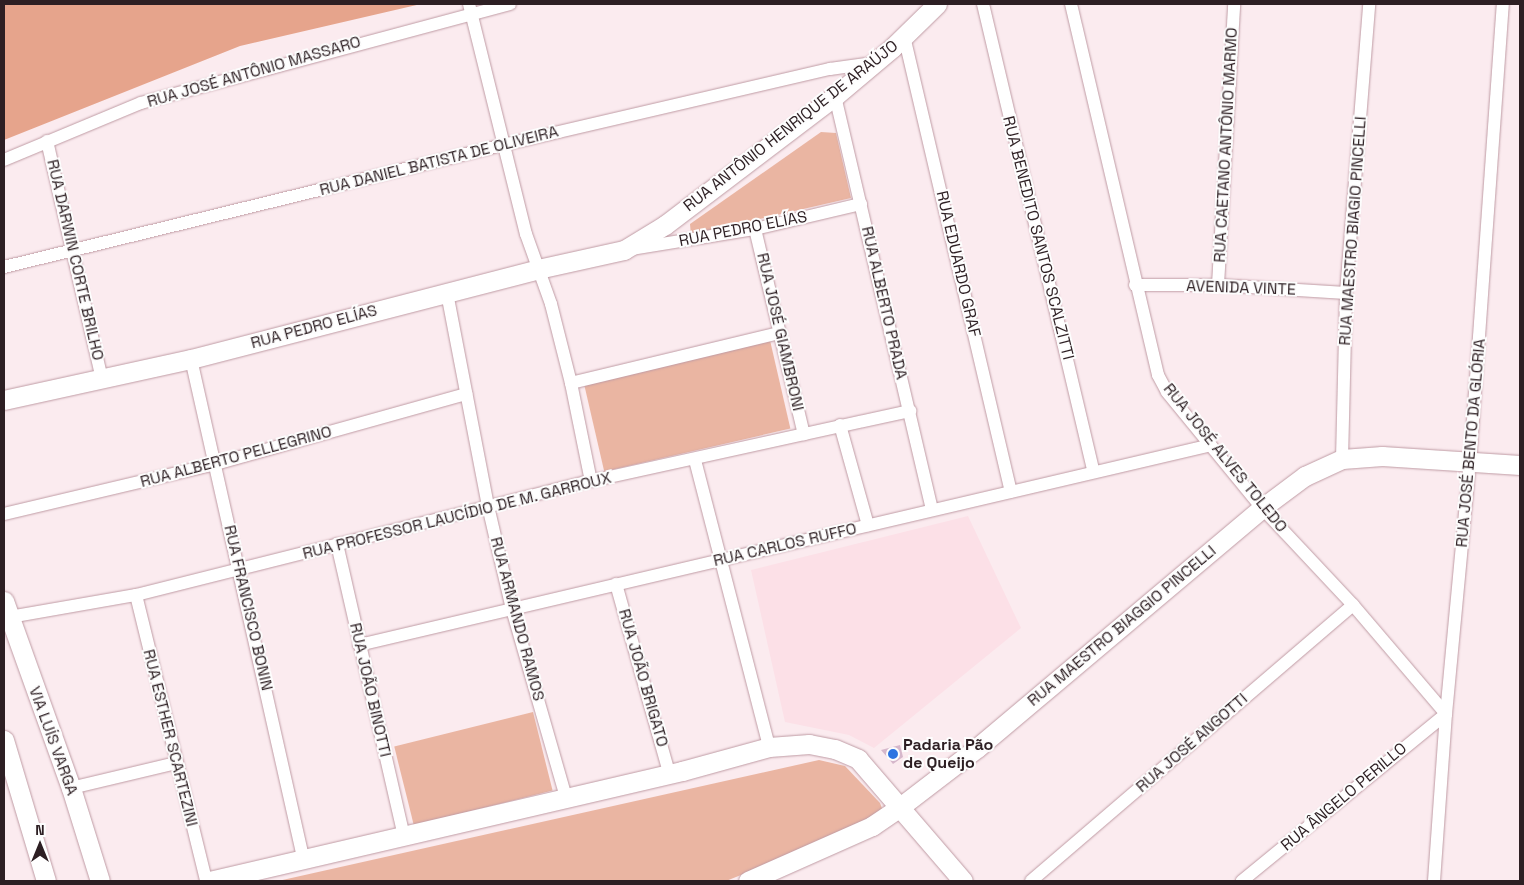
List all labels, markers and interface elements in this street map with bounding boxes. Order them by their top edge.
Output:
street label: RUA CAETANO ANTÔNIO MARMO [1210,27,1242,263]
street label: RUA JOSÉ ANTÔNIO MASSARO [145,32,363,112]
street label: RUA ANTÔNIO HENRIQUE DE ARAÚJO [680,36,902,216]
street label: RUA BENEDITO SANTOS SCALZITTI [998,114,1078,362]
street label: RUA MAESTRO BIAGIO PINCELLI [1335,116,1371,346]
street label: RUA DANIEL BATISTA DE OLIVEIRA [317,122,561,200]
street label: RUA DARWIN CORTE BRILHO [42,158,108,362]
street label: RUA EDUARDO GRAF [932,189,984,339]
street label: RUA PEDRO ELÍAS [677,207,809,251]
street label: RUA ALBERTO PRADA [857,224,911,382]
street label: RUA JOSÉ GIAMBRONI [752,251,808,413]
street label: AVENIDA VINTE [1186,276,1296,300]
street label: RUA PEDRO ELÍAS [249,301,379,353]
street label: RUA JOSÉ BENTO DA GLÓRIA [1452,338,1490,548]
street label: RUA JOSÉ ALVES TOLEDO [1159,379,1291,537]
street label: RUA ALBERTO PELLEGRINO [138,422,334,492]
street label: RUA PROFESSOR LAUCÍDIO DE M. GARROUX [300,468,614,564]
street label: RUA CARLOS RUFFO [711,519,859,571]
street label: RUA FRANCISCO BONIN [220,523,276,693]
street label: RUA ARMANDO RAMOS [486,535,548,703]
street label: RUA MAESTRO BIAGGIO PINCELLI [1024,541,1220,711]
street label: RUA JOÃO BRIGATO [614,607,672,749]
street label: RUA JOÃO BINOTTI [345,621,395,759]
street label: RUA ESTHER SCARTEZINI [139,647,201,829]
street label: VIA LUÍS VARGA [24,684,82,798]
street label: RUA JOSÉ ANGOTTI [1132,689,1252,797]
place label: Padaria Pão de Queijo [903,735,993,773]
street label: RUA ÂNGELO PERILLO [1277,739,1411,855]
marker: Padaria Pão de Queijo [887,748,899,760]
north arrow [15,820,65,870]
text: N [35,821,45,839]

